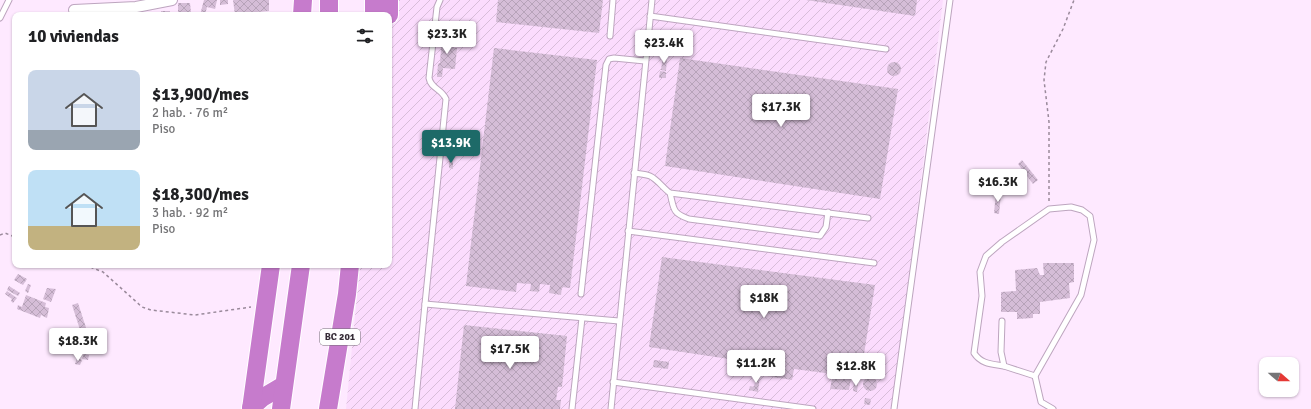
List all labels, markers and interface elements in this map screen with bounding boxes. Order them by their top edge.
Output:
pin: $23.3K [414,21,480,55]
icon: filters [354,25,376,47]
text: 10 viviendas [28,26,119,47]
text: $23.3K [427,26,467,42]
pin: $23.4K [631,30,697,64]
text: $23.4K [644,35,684,51]
text: $13,900/mes [152,84,249,105]
icon: home [60,86,108,134]
pin: $17.3K [748,94,814,128]
text: $17.3K [761,99,801,115]
text: 2 hab. · 76 m² [152,105,228,121]
text: Piso [152,121,175,137]
pin: $13.9K [418,130,484,164]
text: $13.9K [431,135,471,151]
pin: $16.3K [965,169,1031,203]
text: $16.3K [978,174,1018,190]
text: $18,300/mes [152,184,249,205]
icon: home [60,186,108,234]
text: 3 hab. · 92 m² [152,205,228,221]
text: Piso [152,221,175,237]
pin: $18K [740,285,788,319]
text: $18K [749,290,779,306]
pin: $18.3K [45,328,111,362]
road number: BC 201 [320,329,360,345]
text: $18.3K [58,333,98,349]
pin: $17.5K [477,336,543,370]
text: $17.5K [490,341,530,357]
pin: $11.2K [723,350,789,384]
pin: $12.8K [823,353,889,387]
text: $11.2K [736,355,776,371]
north arrow [1259,357,1299,397]
map controls [1259,357,1299,397]
text: $12.8K [836,358,876,374]

